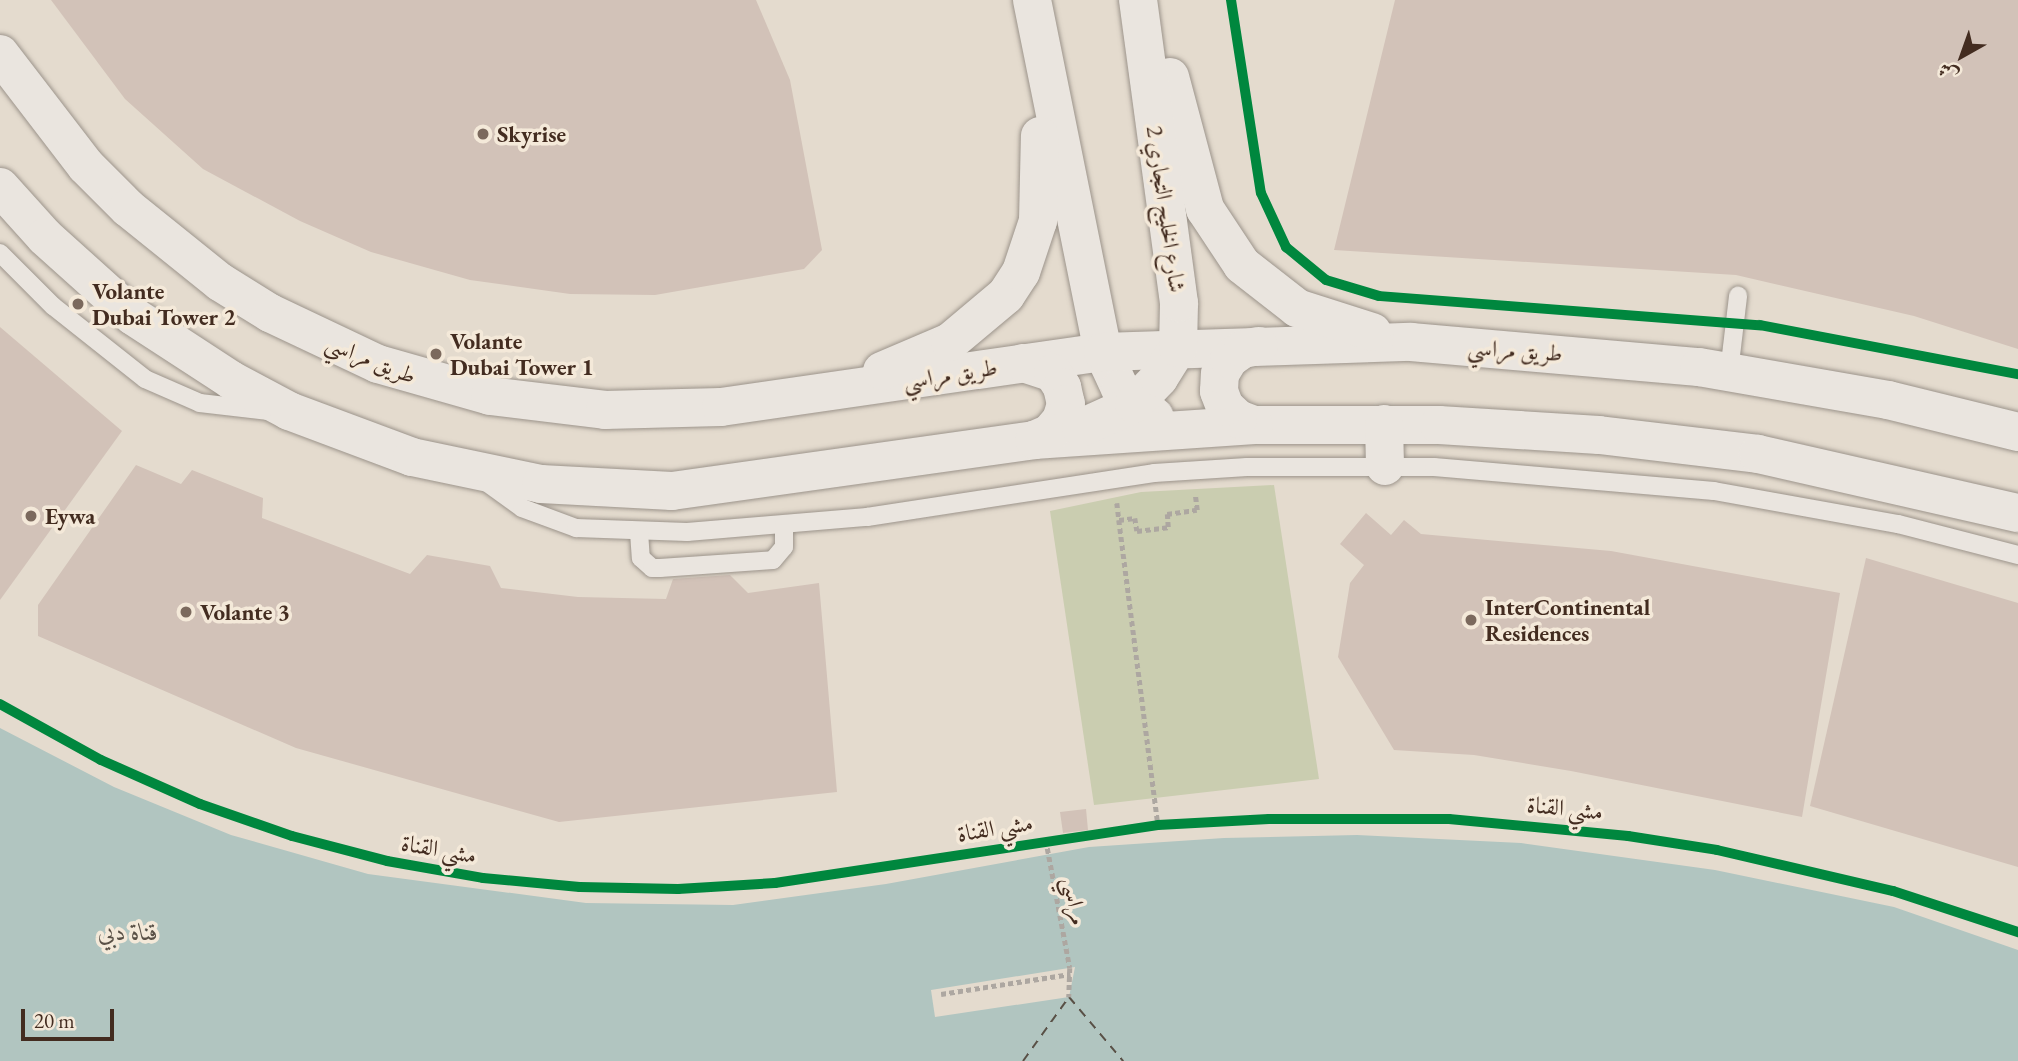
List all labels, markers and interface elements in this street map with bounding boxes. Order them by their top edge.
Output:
north arrow [1927,21,1997,91]
text: ش [1933,57,1963,88]
place label: Skyrise [497,120,566,148]
street label: شارع الخليج التجاري 2 [1141,124,1191,294]
marker: Skyrise [475,126,491,142]
place label: Volante Dubai Tower 2 [92,277,236,331]
marker: Volante Dubai Tower 2 [70,296,86,312]
place label: Volante Dubai Tower 1 [450,327,594,381]
street label: طريق مراسي [322,328,420,390]
street label: طريق مراسي [1467,333,1563,367]
marker: Volante Dubai Tower 1 [428,346,444,362]
street label: طريق مراسي [901,353,999,395]
place label: Eywa [45,502,95,530]
marker: Eywa [23,508,39,524]
place label: InterContinental Residences [1485,593,1650,647]
place label: Volante 3 [200,598,290,626]
marker: Volante 3 [178,604,194,620]
marker: InterContinental Residences [1463,612,1479,628]
street label: مشي القناة [1526,790,1604,826]
street label: مشي القناة [955,808,1035,848]
street label: مشي القناة [399,829,479,869]
street label: مراسي [1057,875,1093,927]
water label: قناة دبي [98,918,158,946]
scale bar [24,995,117,1038]
text: 20 m [34,1007,75,1034]

